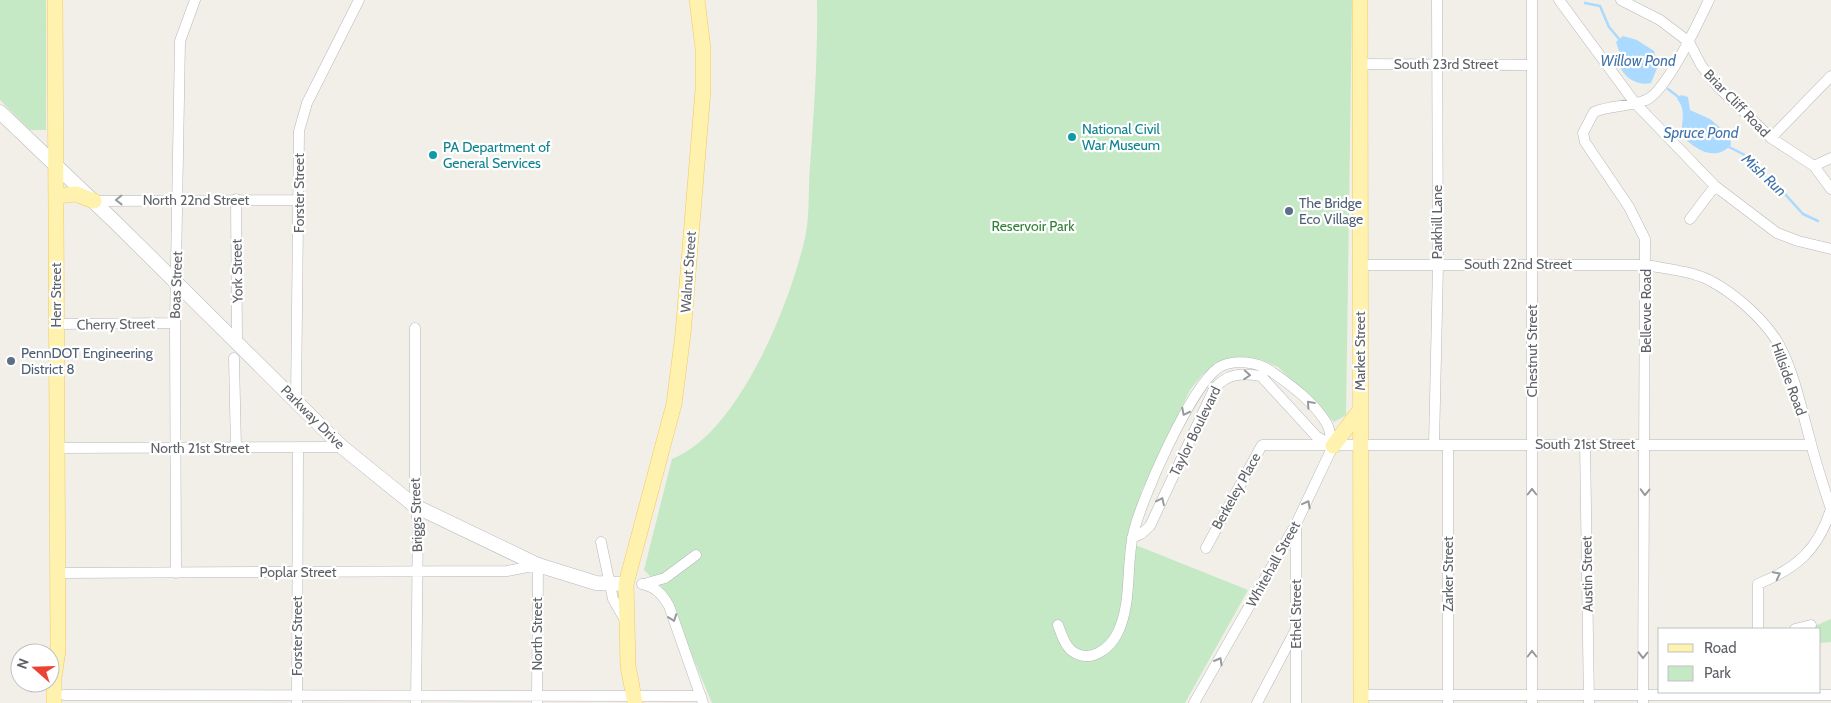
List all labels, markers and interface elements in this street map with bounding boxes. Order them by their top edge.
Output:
water label: Willow Pond [1600,52,1677,70]
street label: South 23rd Street [1394,55,1499,73]
street label: Briar Cliff Road [1700,65,1774,141]
place label: National Civil War Museum [1082,120,1161,154]
water label: Spruce Pond [1663,124,1740,142]
marker: National Civil War Museum [1066,131,1078,143]
place label: PA Department of General Services [443,138,551,172]
marker: PA Department of General Services [427,149,439,161]
water label: Mish Run [1737,149,1790,200]
street label: Forster Street [290,153,308,233]
street label: Parkhill Lane [1428,185,1446,259]
street label: North 22nd Street [143,191,250,209]
place label: The Bridge Eco Village [1299,194,1363,228]
one-way arrow [114,195,122,205]
marker: The Bridge Eco Village [1283,205,1295,217]
park label: Reservoir Park [992,217,1075,235]
street label: Walnut Street [676,230,700,313]
street label: York Street [227,238,247,304]
street label: Boas Street [166,251,186,319]
street label: South 22nd Street [1464,255,1572,273]
street label: Herr Street [47,262,65,327]
street label: Bellevue Road [1637,269,1655,353]
street label: Chestnut Street [1523,304,1541,397]
street label: Market Street [1351,311,1369,391]
street label: Cherry Street [77,314,156,334]
street label: Hillside Road [1767,340,1811,418]
place label: PennDOT Engineering District 8 [21,344,154,378]
marker: PennDOT Engineering District 8 [5,355,17,367]
one-way arrow [1243,369,1251,380]
street label: Parkway Drive [277,381,349,453]
street label: Taylor Boulevard [1165,383,1225,479]
one-way arrow [1307,400,1316,409]
one-way arrow [1181,407,1191,416]
street label: South 21st Street [1535,435,1635,453]
street label: North 21st Street [151,439,250,457]
street label: Berkeley Place [1208,449,1264,533]
street label: Briggs Street [406,477,426,553]
one-way arrow [1527,488,1537,496]
one-way arrow [1640,489,1650,497]
one-way arrow [1155,497,1165,506]
one-way arrow [1301,500,1311,509]
street label: Whitehall Street [1242,518,1304,610]
street label: Austin Street [1577,535,1597,612]
street label: Zarker Street [1439,536,1457,612]
street label: Poplar Street [260,563,337,581]
one-way arrow [1772,571,1781,581]
street label: Ethel Street [1287,579,1305,649]
street label: Forster Street [288,596,306,676]
street label: North Street [528,597,546,671]
one-way arrow [667,613,677,621]
legend [1658,628,1821,693]
text: Road [1704,639,1737,657]
north arrow [10,643,60,693]
one-way arrow [1527,650,1537,658]
one-way arrow [1638,652,1648,659]
text: N [13,656,33,671]
one-way arrow [1212,657,1222,666]
text: Park [1704,664,1731,682]

